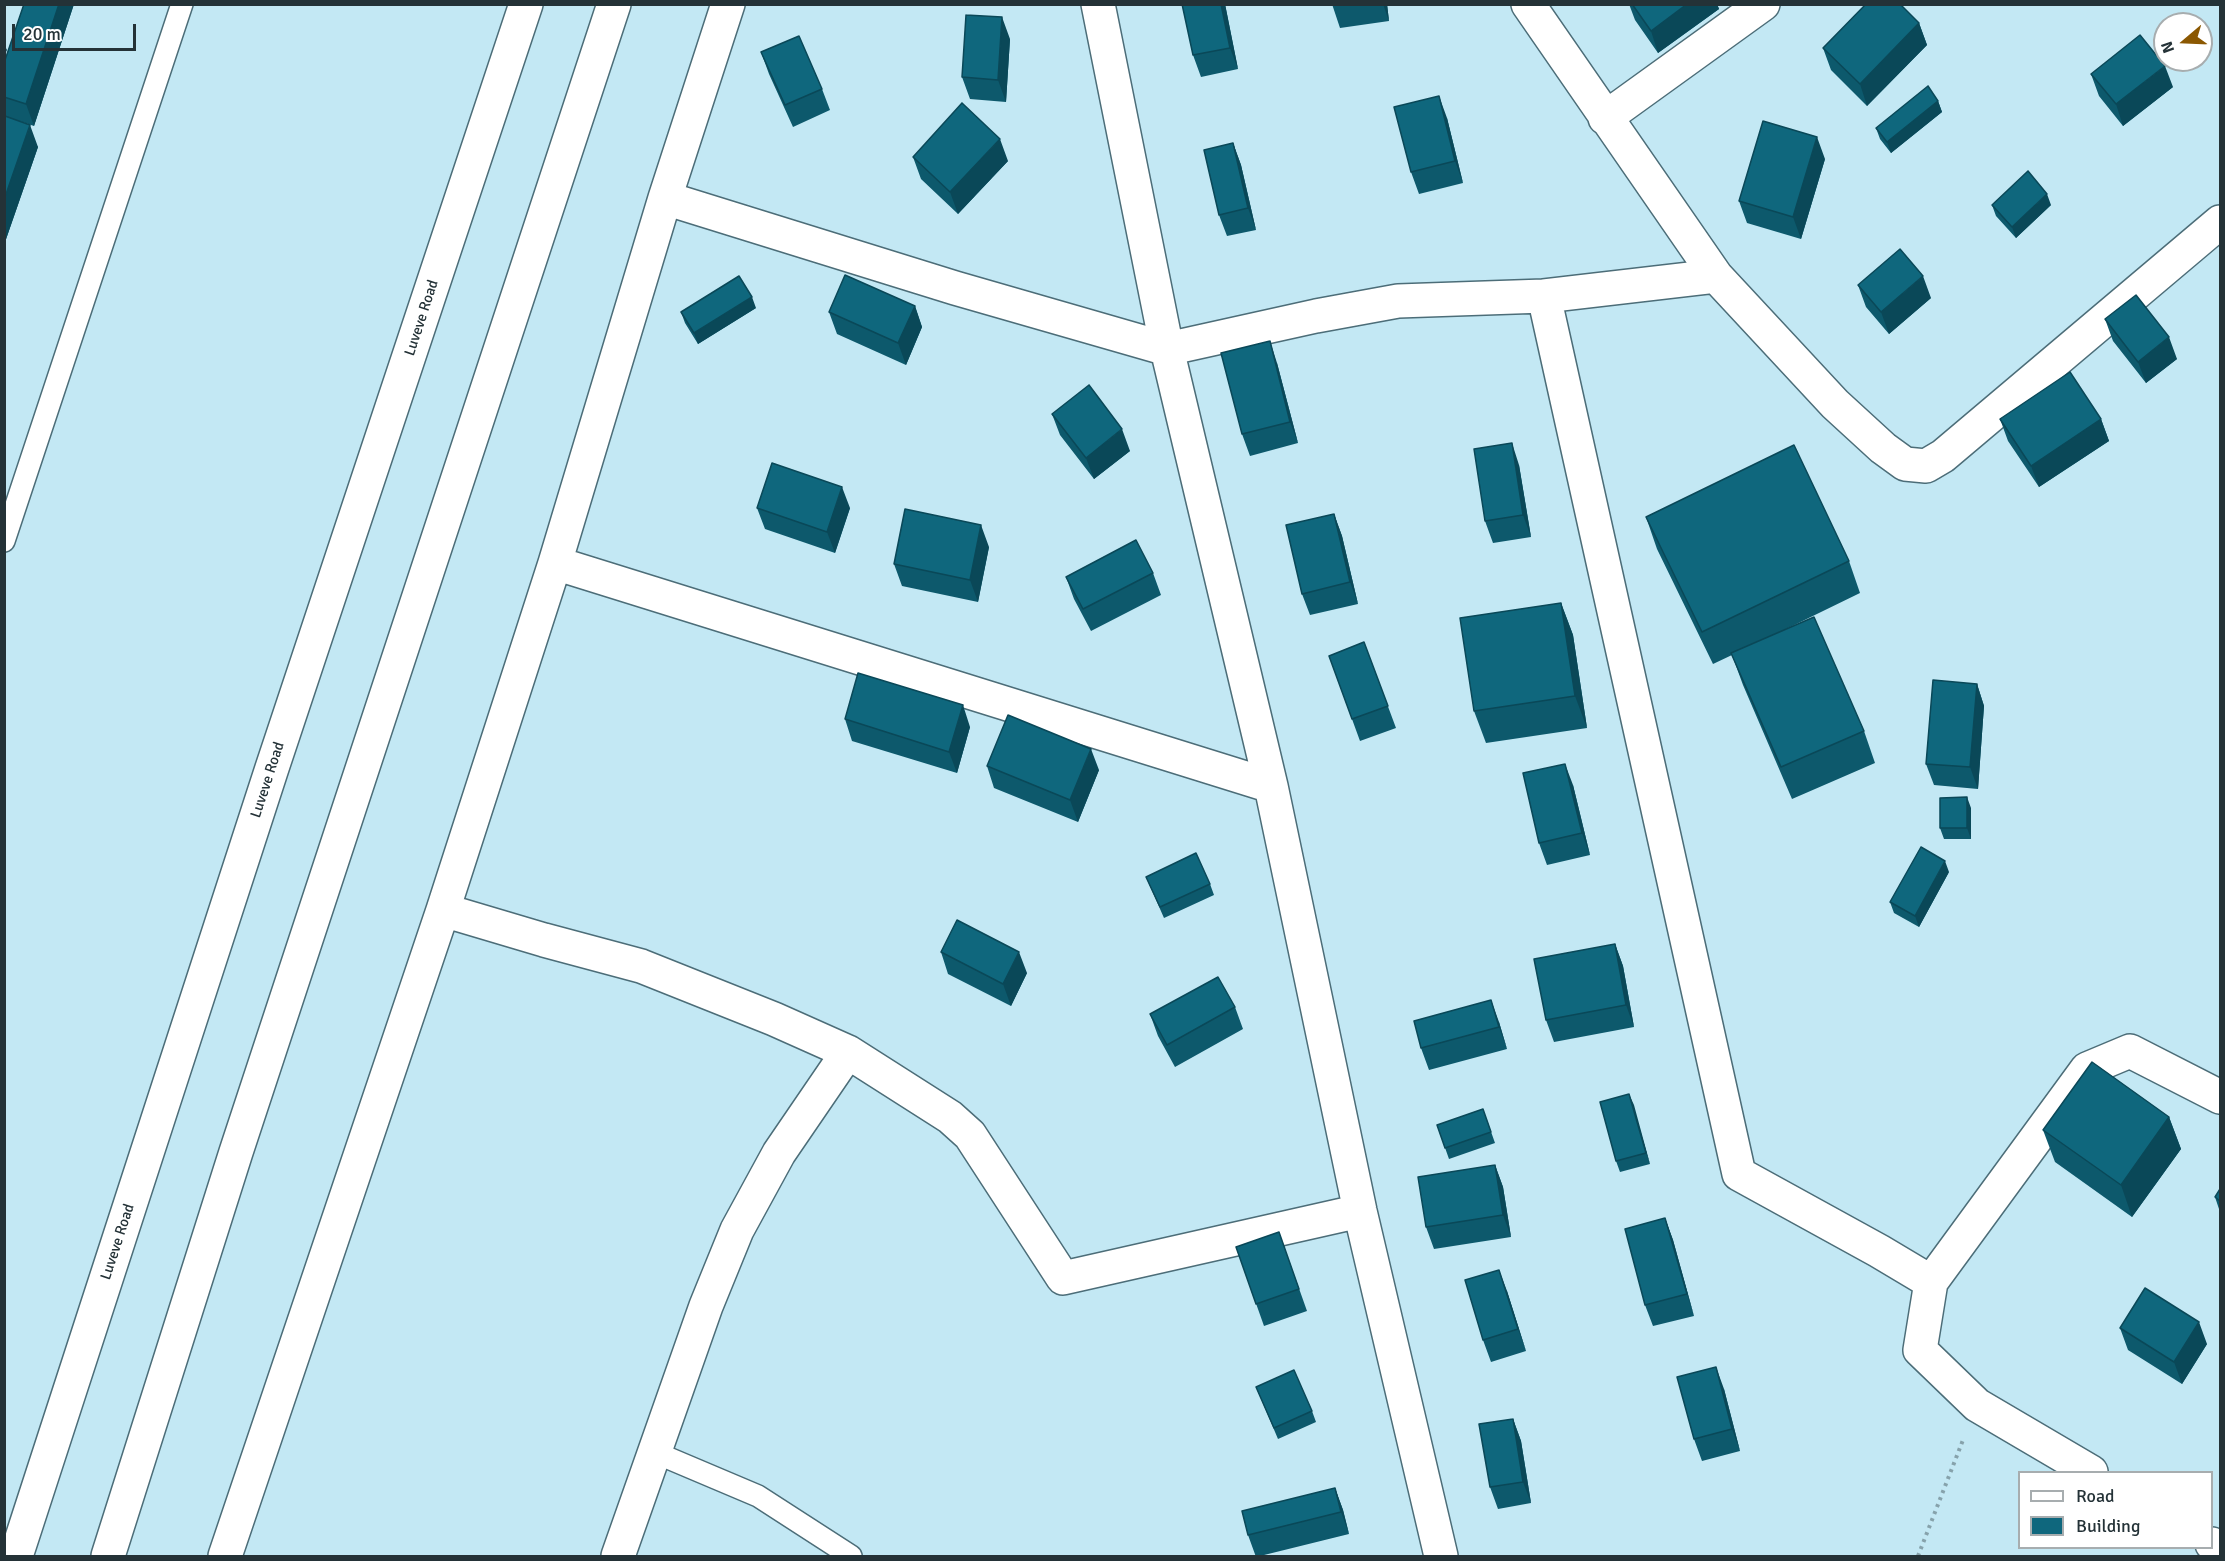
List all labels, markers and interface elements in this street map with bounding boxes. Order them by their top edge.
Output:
scale bar [15,12,140,50]
north arrow [2153,12,2213,72]
text: 20 m [23,23,61,45]
text: N [2157,39,2179,56]
street label: Luveve Road [401,278,443,358]
street label: Luveve Road [247,740,289,820]
street label: Luveve Road [97,1202,139,1282]
legend [2018,1471,2213,1549]
text: Road [2076,1485,2115,1507]
text: Building [2076,1515,2140,1537]

